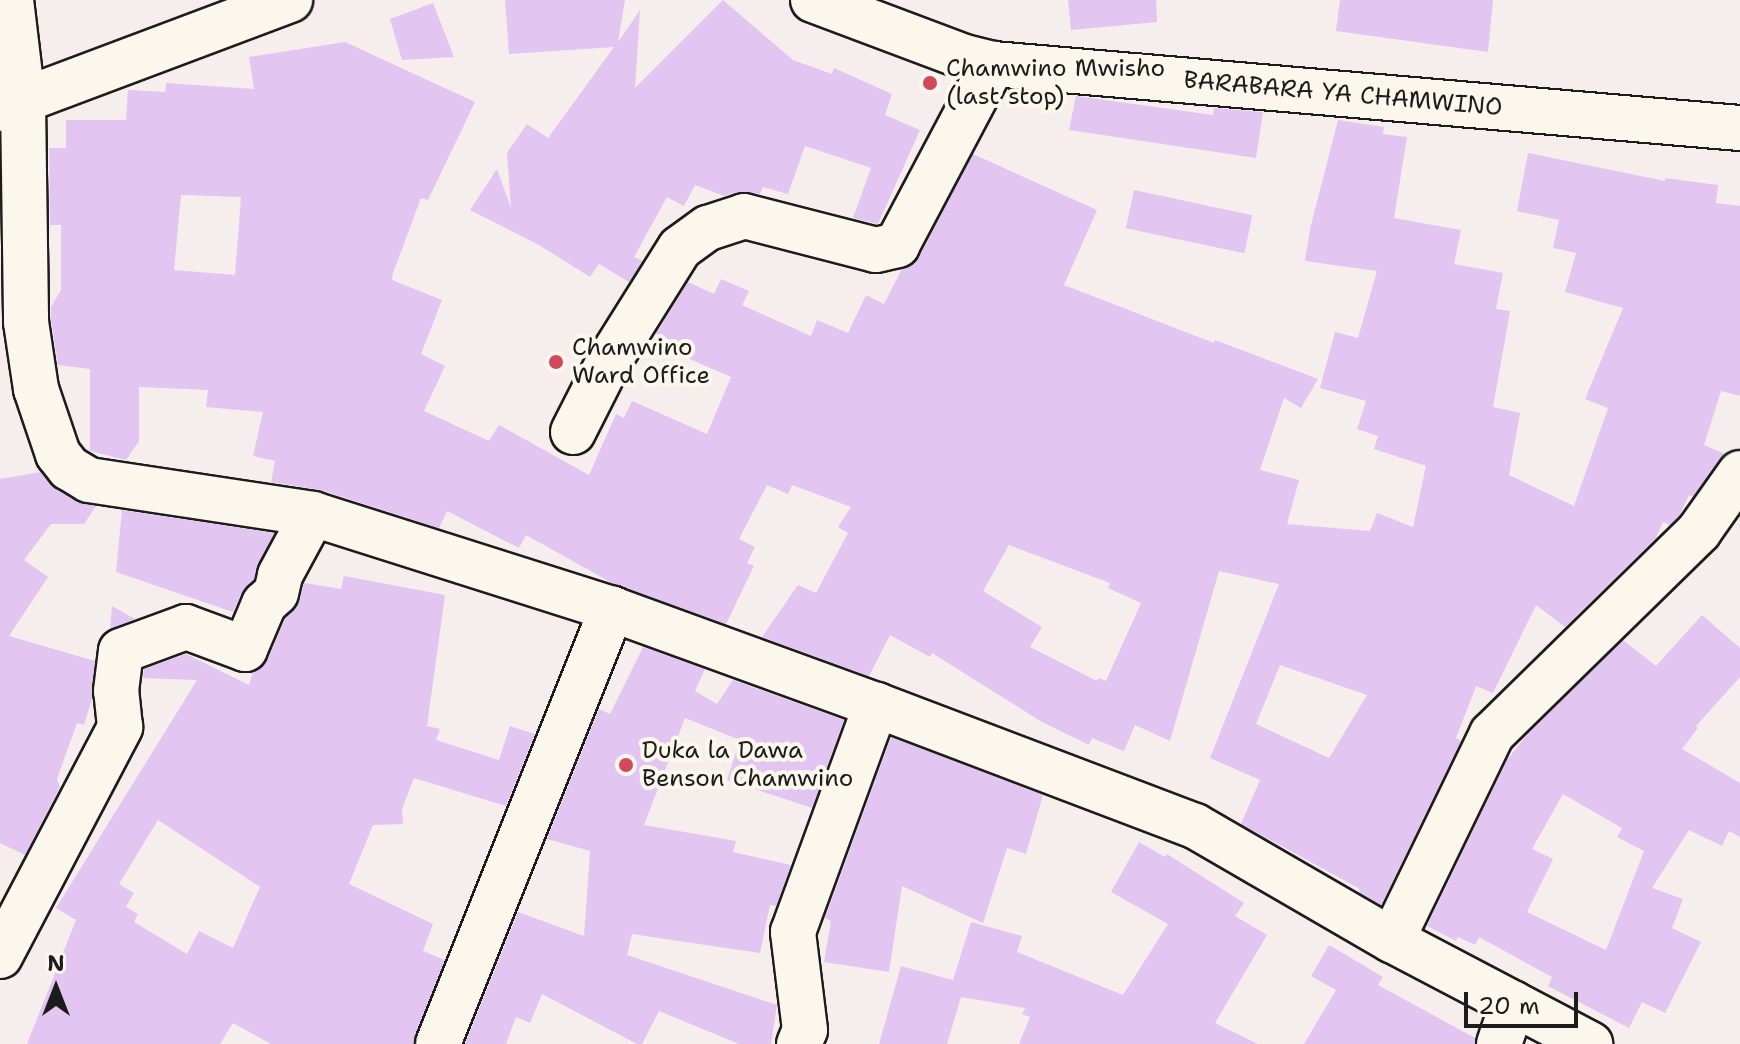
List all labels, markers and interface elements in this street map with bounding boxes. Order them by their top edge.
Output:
place label: Chamwino Mwisho (last stop) [946,55,1165,111]
street label: BARABARA YA CHAMWINO [1182,66,1504,122]
marker: Chamwino Mwisho (last stop) [921,74,939,92]
place label: Chamwino Ward Office [572,334,710,390]
marker: Chamwino Ward Office [547,353,565,371]
place label: Duka la Dawa Benson Chamwino [642,737,853,793]
marker: Duka la Dawa Benson Chamwino [617,756,635,774]
north arrow [16,948,96,1028]
text: N [47,949,65,978]
scale bar [1468,976,1582,1026]
text: 20 m [1478,990,1540,1022]

